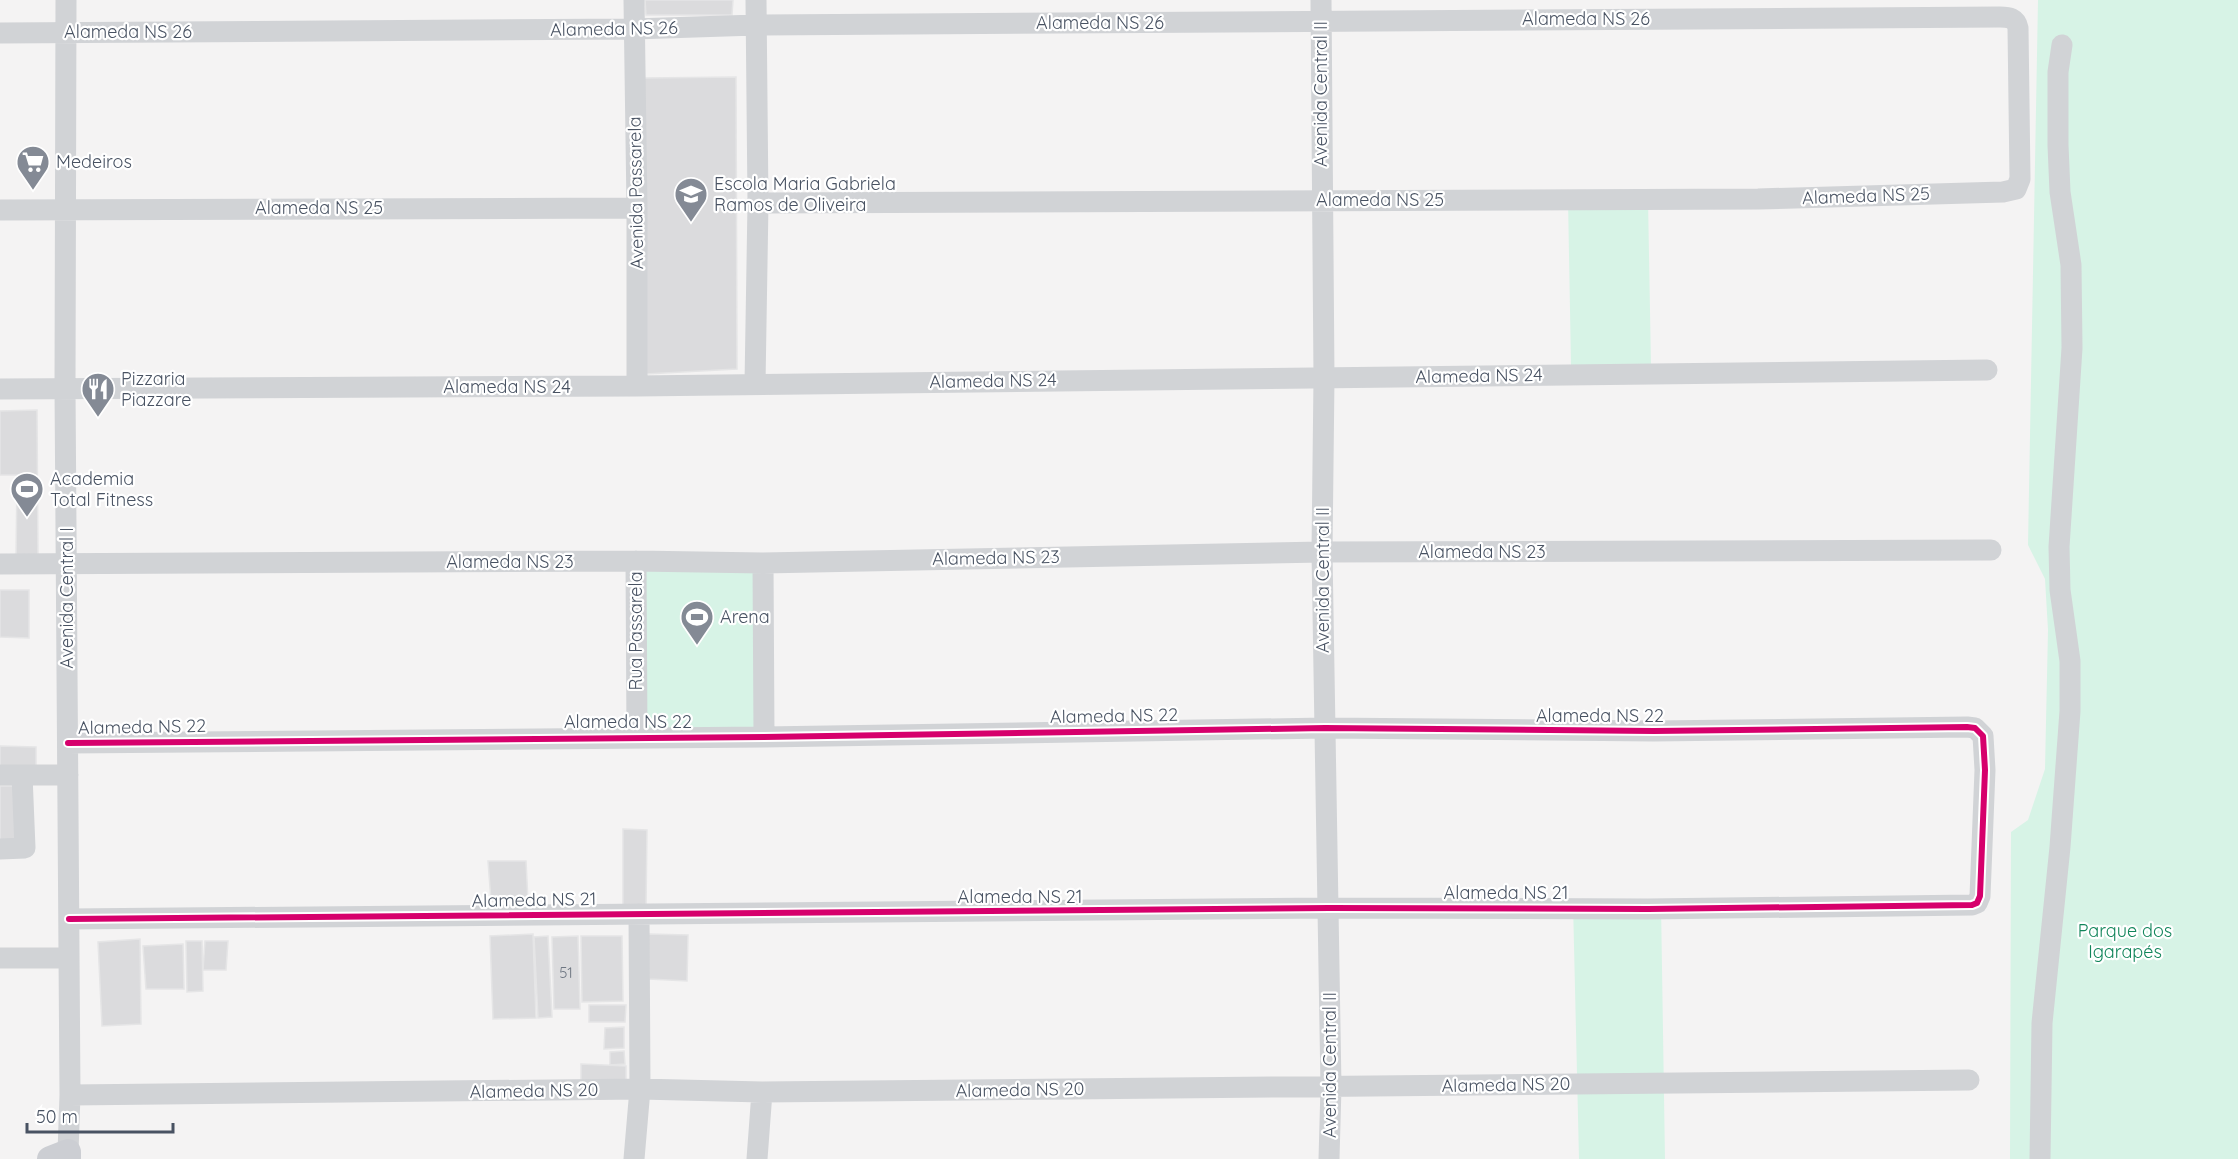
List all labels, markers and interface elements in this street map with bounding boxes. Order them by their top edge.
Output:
street label: Alameda NS 26 [1522,7,1650,30]
street label: Alameda NS 26 [1036,11,1164,34]
street label: Alameda NS 26 [550,16,678,41]
street label: Alameda NS 26 [64,20,192,43]
street label: Avenida Central II [1309,21,1332,167]
street label: Avenida Passarela [623,116,648,270]
supermarket icon: Medeiros [15,144,51,191]
place label: Medeiros [56,150,132,173]
place label: Escola Maria Gabriela Ramos de Oliveira [714,172,896,216]
school or university icon: Escola Maria Gabriela Ramos de Oliveira [673,176,709,223]
street label: Alameda NS 25 [1802,182,1930,209]
street label: Alameda NS 25 [1316,188,1444,211]
street label: Alameda NS 25 [255,196,383,219]
street label: Alameda NS 24 [1415,363,1543,388]
place label: Pizzaria Piazzare [121,367,191,411]
street label: Alameda NS 24 [929,368,1057,393]
restaurant icon: Pizzaria Piazzare [80,371,116,418]
street label: Alameda NS 24 [443,375,571,398]
place label: Academia Total Fitness [50,467,153,511]
sports icon: Academia Total Fitness [9,471,45,518]
street label: Avenida Central II [1311,507,1334,653]
street label: Avenida Central I [55,527,78,669]
street label: Alameda NS 23 [1418,540,1546,563]
street label: Alameda NS 23 [932,545,1060,570]
street label: Alameda NS 23 [446,550,574,573]
street label: Rua Passarela [624,571,647,691]
sports icon: Arena [679,599,715,646]
place label: Arena [720,605,770,628]
street label: Alameda NS 22 [1050,703,1178,728]
street label: Alameda NS 22 [1536,704,1664,727]
street label: Alameda NS 22 [564,710,692,733]
street label: Alameda NS 22 [78,714,206,739]
street label: Alameda NS 21 [1444,881,1568,904]
street label: Alameda NS 21 [958,885,1082,908]
street label: Alameda NS 21 [471,887,597,912]
park label: Parque dos Igarapés [2078,919,2172,963]
house number: 51 [559,963,573,982]
street label: Avenida Central II [1318,992,1341,1138]
street label: Alameda NS 20 [1441,1072,1571,1097]
street label: Alameda NS 20 [955,1077,1085,1102]
street label: Alameda NS 20 [469,1078,599,1103]
scale bar [27,1096,172,1134]
text: 50 m [36,1105,78,1128]

